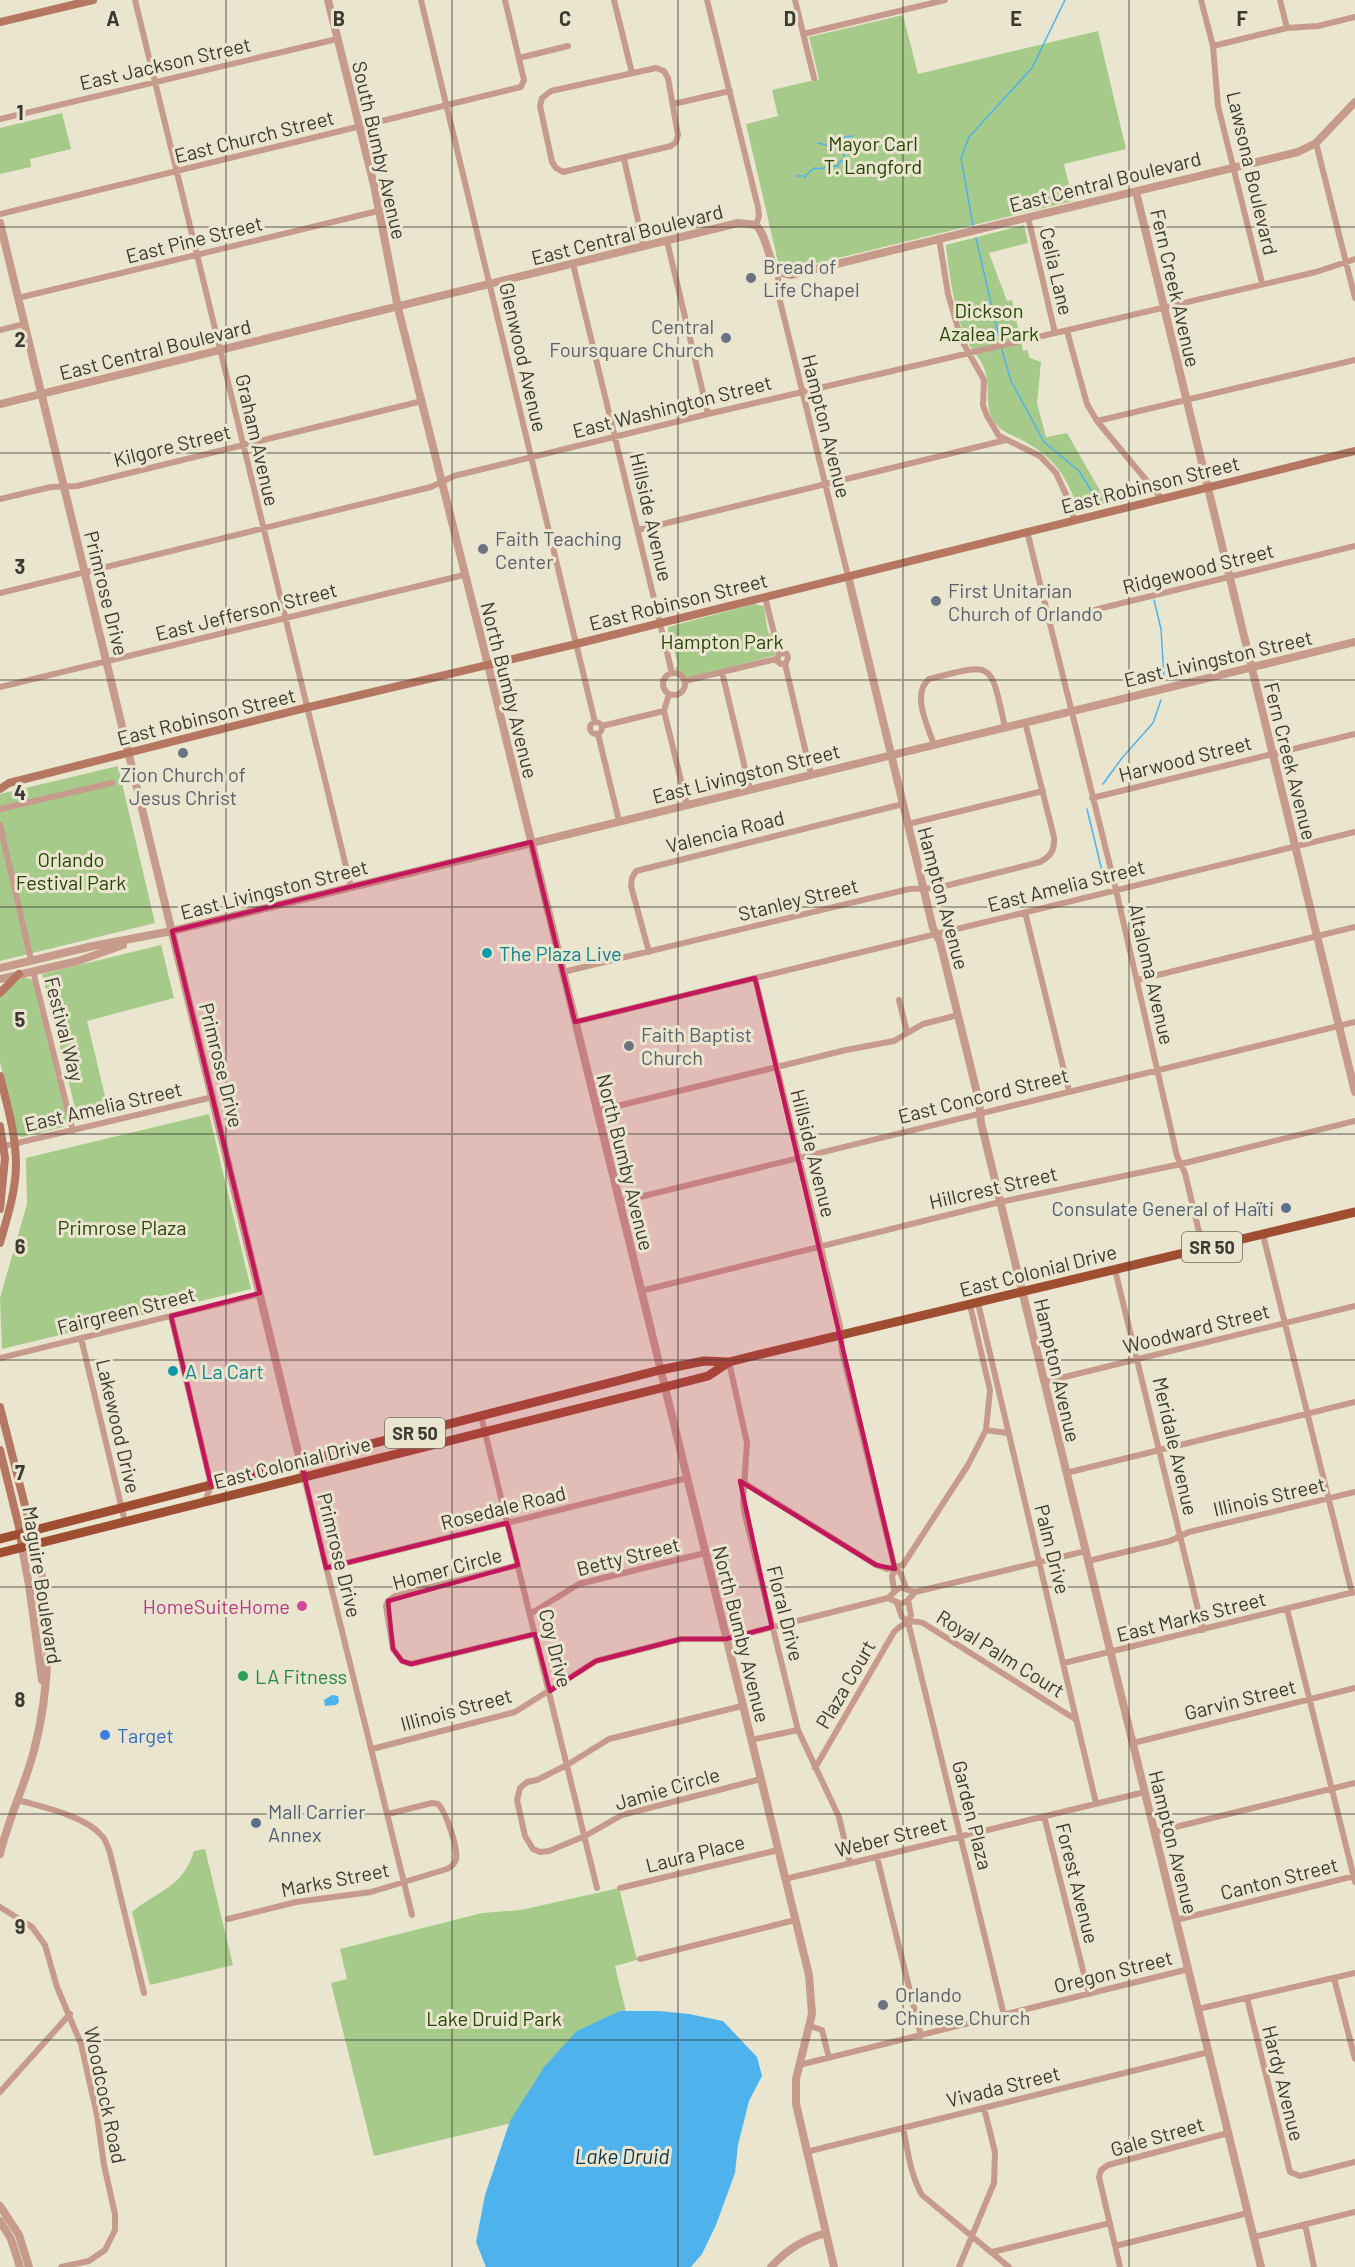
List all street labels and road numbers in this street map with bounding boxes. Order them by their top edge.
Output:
street label: East Jackson Street [77,32,253,94]
street label: South Bumby Avenue [348,58,412,242]
street label: Lawsona Boulevard [1222,89,1284,257]
street label: East Church Street [172,105,336,167]
street label: East Central Boulevard [1007,146,1203,216]
street label: East Central Boulevard [529,199,725,269]
street label: Fern Creek Avenue [1146,207,1206,369]
street label: East Pine Street [123,210,265,268]
street label: Celia Lane [1035,225,1079,317]
street label: Glenwood Avenue [495,280,553,434]
street label: East Central Boulevard [57,314,253,384]
street label: Hampton Avenue [798,352,856,500]
street label: East Washington Street [570,370,774,442]
street label: Graham Avenue [231,372,285,508]
street label: Kilgore Street [111,419,233,471]
street label: Hillside Avenue [626,450,678,584]
street label: East Robinson Street [1058,450,1242,518]
street label: Primrose Drive [80,528,134,658]
street label: Ridgewood Street [1120,538,1276,598]
street label: East Robinson Street [586,567,770,635]
street label: East Jefferson Street [153,577,339,645]
street label: North Bumby Avenue [476,599,544,781]
street label: East Livingston Street [1122,625,1314,691]
street label: Fern Creek Avenue [1260,680,1322,842]
street label: East Robinson Street [114,682,298,750]
street label: Harwood Street [1116,730,1254,786]
street label: East Livingston Street [650,738,842,808]
street label: Valencia Road [663,805,787,857]
street label: Hampton Avenue [913,824,975,972]
street label: East Livingston Street [178,854,370,924]
street label: East Amelia Street [985,854,1147,916]
street label: Stanley Street [736,873,860,925]
street label: Altaloma Avenue [1124,901,1180,1047]
street label: Festival Way [40,974,90,1084]
street label: Primrose Drive [195,1000,249,1130]
street label: East Concord Street [895,1062,1071,1128]
street label: North Bumby Avenue [592,1071,660,1253]
street label: East Amelia Street [22,1076,184,1136]
street label: Hillside Avenue [786,1086,842,1220]
street label: Hillcrest Street [927,1161,1059,1213]
road number: SR 50 [1182,1232,1242,1262]
street label: East Colonial Drive [957,1239,1119,1301]
street label: Fairgreen Street [54,1281,198,1339]
street label: Hampton Avenue [1030,1296,1086,1444]
street label: Woodward Street [1120,1298,1272,1358]
street label: Lakewood Drive [92,1357,146,1495]
street label: Meridale Avenue [1148,1374,1204,1518]
road number: SR 50 [385,1418,445,1448]
street label: East Colonial Drive [211,1431,373,1493]
street label: Illinois Street [1211,1471,1327,1521]
street label: Rosedale Road [438,1480,568,1534]
street label: Primrose Drive [313,1490,367,1620]
street label: Palm Drive [1030,1502,1076,1596]
street label: Maguire Boulevard [19,1504,67,1666]
street label: Betty Street [574,1532,682,1580]
street label: Homer Circle [390,1542,504,1594]
street label: North Bumby Avenue [708,1543,776,1725]
street label: Floral Drive [763,1563,809,1663]
street label: East Marks Street [1114,1586,1268,1646]
street label: Royal Palm Court [933,1604,1069,1702]
street label: Coy Drive [535,1606,577,1690]
street label: Plaza Court [810,1635,880,1733]
street label: Garvin Street [1182,1674,1298,1724]
street label: Illinois Street [398,1683,514,1735]
street label: Garden Plaza [948,1758,998,1872]
street label: Jamie Circle [612,1762,722,1814]
street label: Hampton Avenue [1145,1768,1203,1916]
street label: Weber Street [833,1810,949,1862]
street label: Forest Avenue [1051,1820,1105,1946]
street label: Laura Place [643,1829,747,1877]
street label: Canton Street [1218,1852,1340,1904]
street label: Marks Street [279,1857,391,1901]
street label: Oregon Street [1051,1945,1175,1997]
street label: Hardy Avenue [1258,2023,1310,2143]
street label: Woodcock Road [80,2024,132,2166]
street label: Vivada Street [944,2060,1062,2112]
street label: Gale Street [1107,2111,1207,2161]

